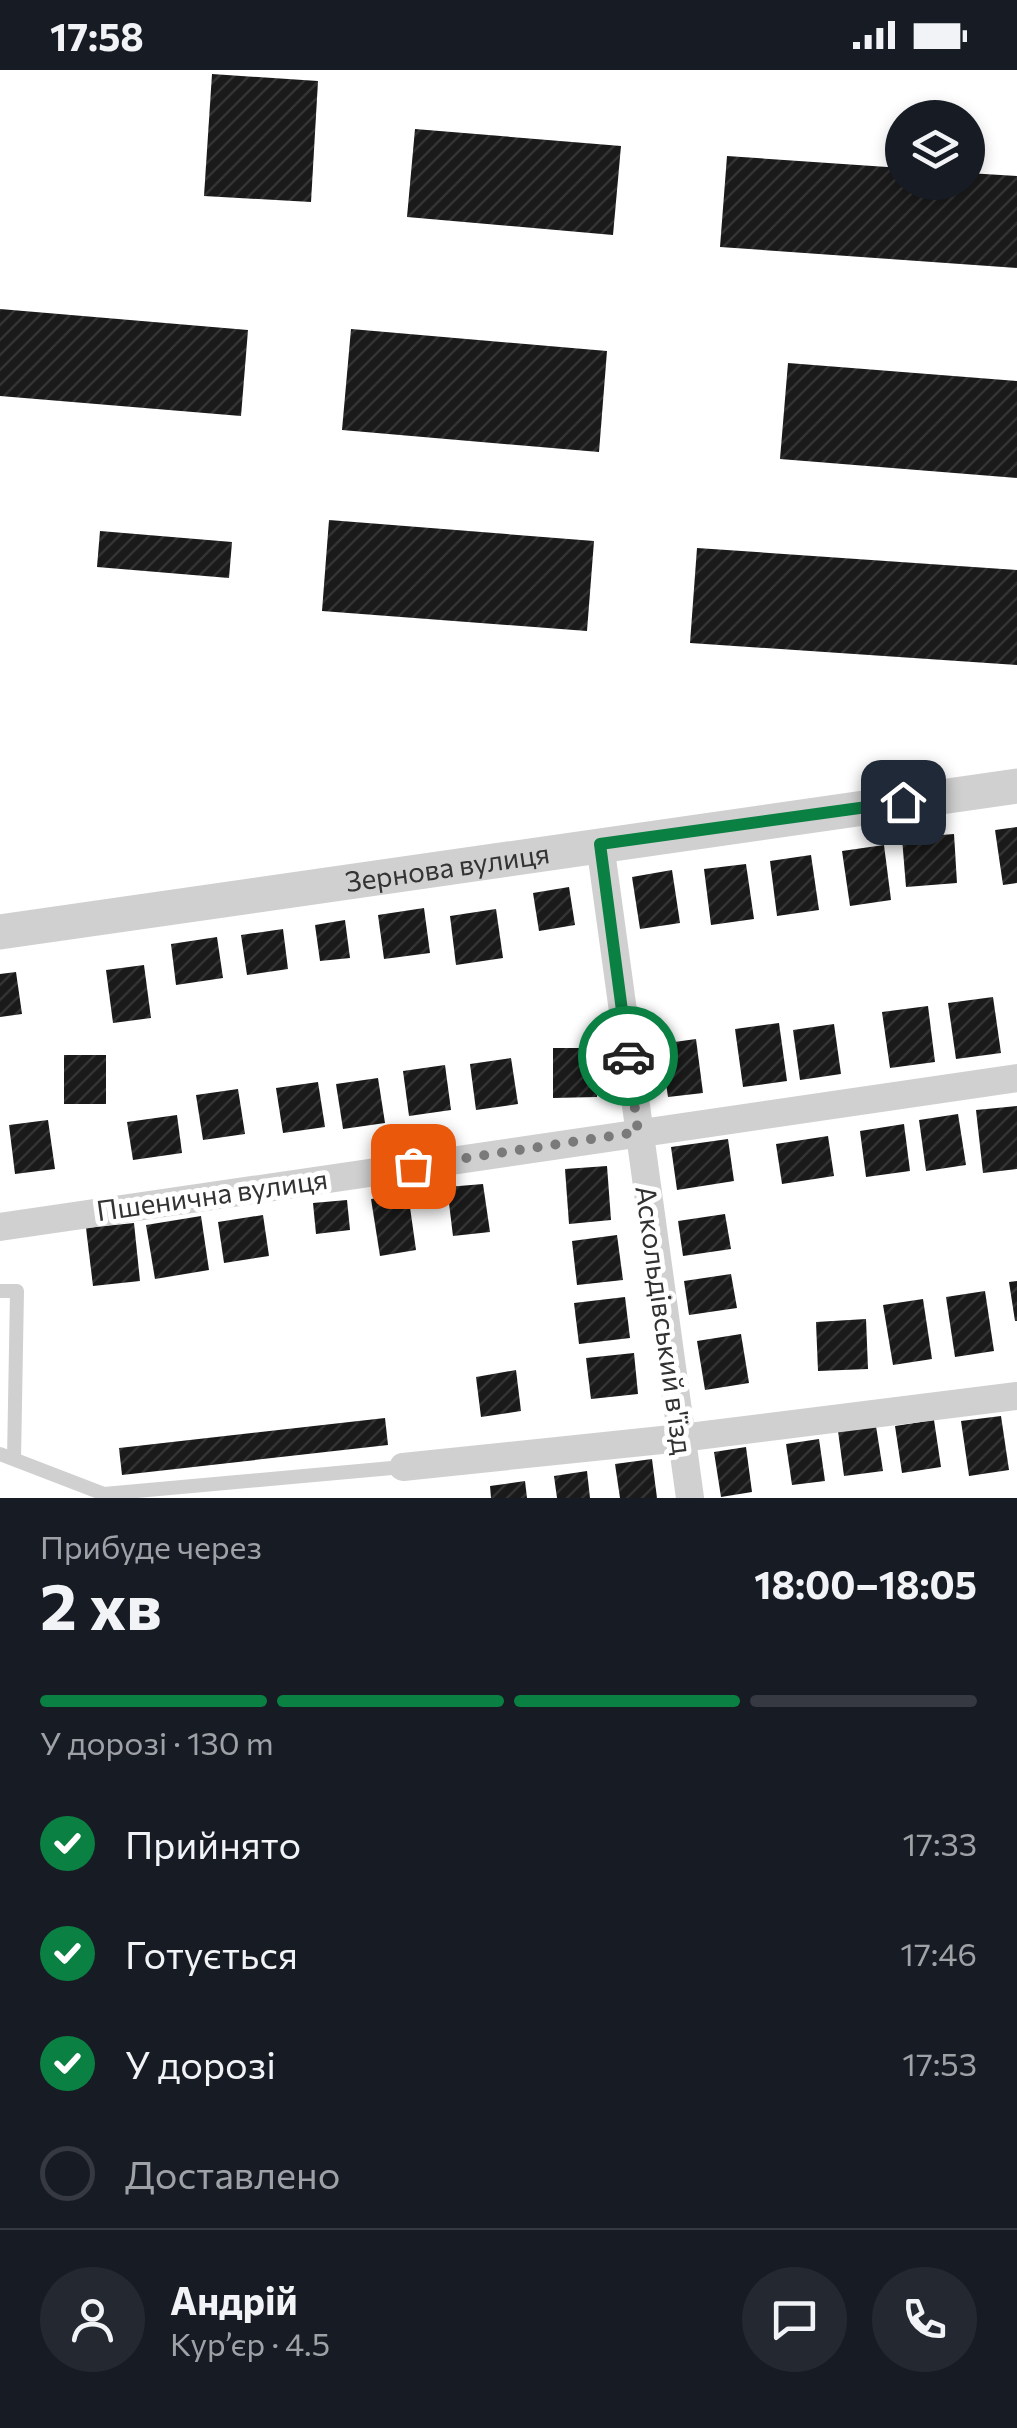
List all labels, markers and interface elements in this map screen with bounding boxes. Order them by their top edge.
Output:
text: 17:58 [50,12,144,59]
map controls [885,100,985,200]
button: layers [885,100,985,200]
pin [861,760,946,845]
icon: home [876,775,931,830]
street label: Зернова вулиця [343,835,552,898]
courier [578,1006,678,1106]
icon: car [601,1029,656,1084]
pin [371,1124,456,1209]
icon: bag [386,1139,441,1194]
street label: Пшенична вулиця [94,1161,330,1227]
street label: Аскольдівський в'їзд [629,1183,701,1456]
text: Прибуде через [40,1526,262,1566]
text: 18:00–18:05 [754,1560,977,1607]
text: 2 хв [40,1564,162,1643]
text: У дорозі · 130 m [40,1722,274,1762]
icon: check [40,1816,95,1871]
text: Прийнято [125,1820,301,1867]
text: 17:33 [902,1823,977,1863]
icon: check [40,1926,95,1981]
text: Готується [125,1930,298,1977]
text: 17:46 [900,1933,977,1973]
icon: check [40,2036,95,2091]
text: У дорозі [125,2040,276,2087]
text: 17:53 [902,2043,977,2083]
text: Доставлено [125,2150,340,2197]
button: person [40,2267,145,2372]
button: chat [742,2267,847,2372]
button: phone [872,2267,977,2372]
text: Андрій [170,2276,298,2323]
text: Кур’єр · 4.5 [170,2323,330,2363]

